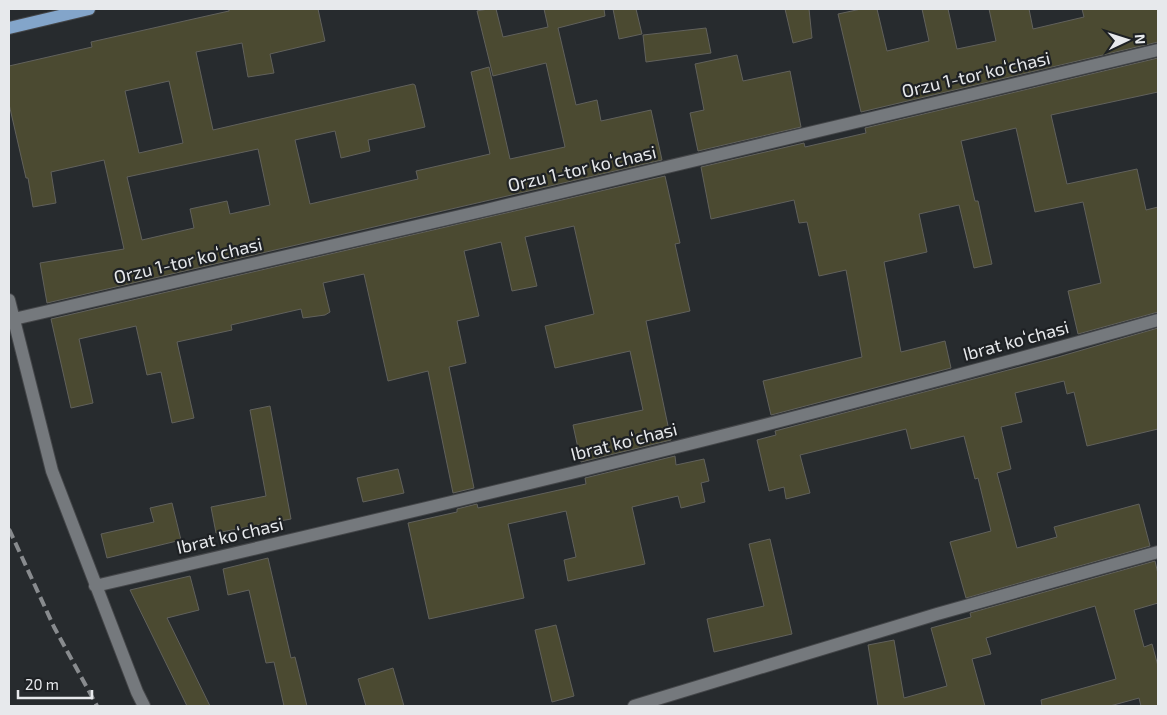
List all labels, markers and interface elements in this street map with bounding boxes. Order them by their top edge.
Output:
north arrow [1102,15,1152,65]
text: N [1132,33,1149,45]
street label: Orzu 1-tor koʻchasi [899,46,1052,102]
street label: Orzu 1-tor koʻchasi [505,140,658,196]
street label: Orzu 1-tor koʻchasi [111,232,264,288]
street label: Ibrat koʻchasi [960,315,1071,365]
street label: Ibrat koʻchasi [568,417,679,465]
street label: Ibrat koʻchasi [174,512,285,558]
scale bar [18,668,91,700]
text: 20 m [25,675,59,693]

